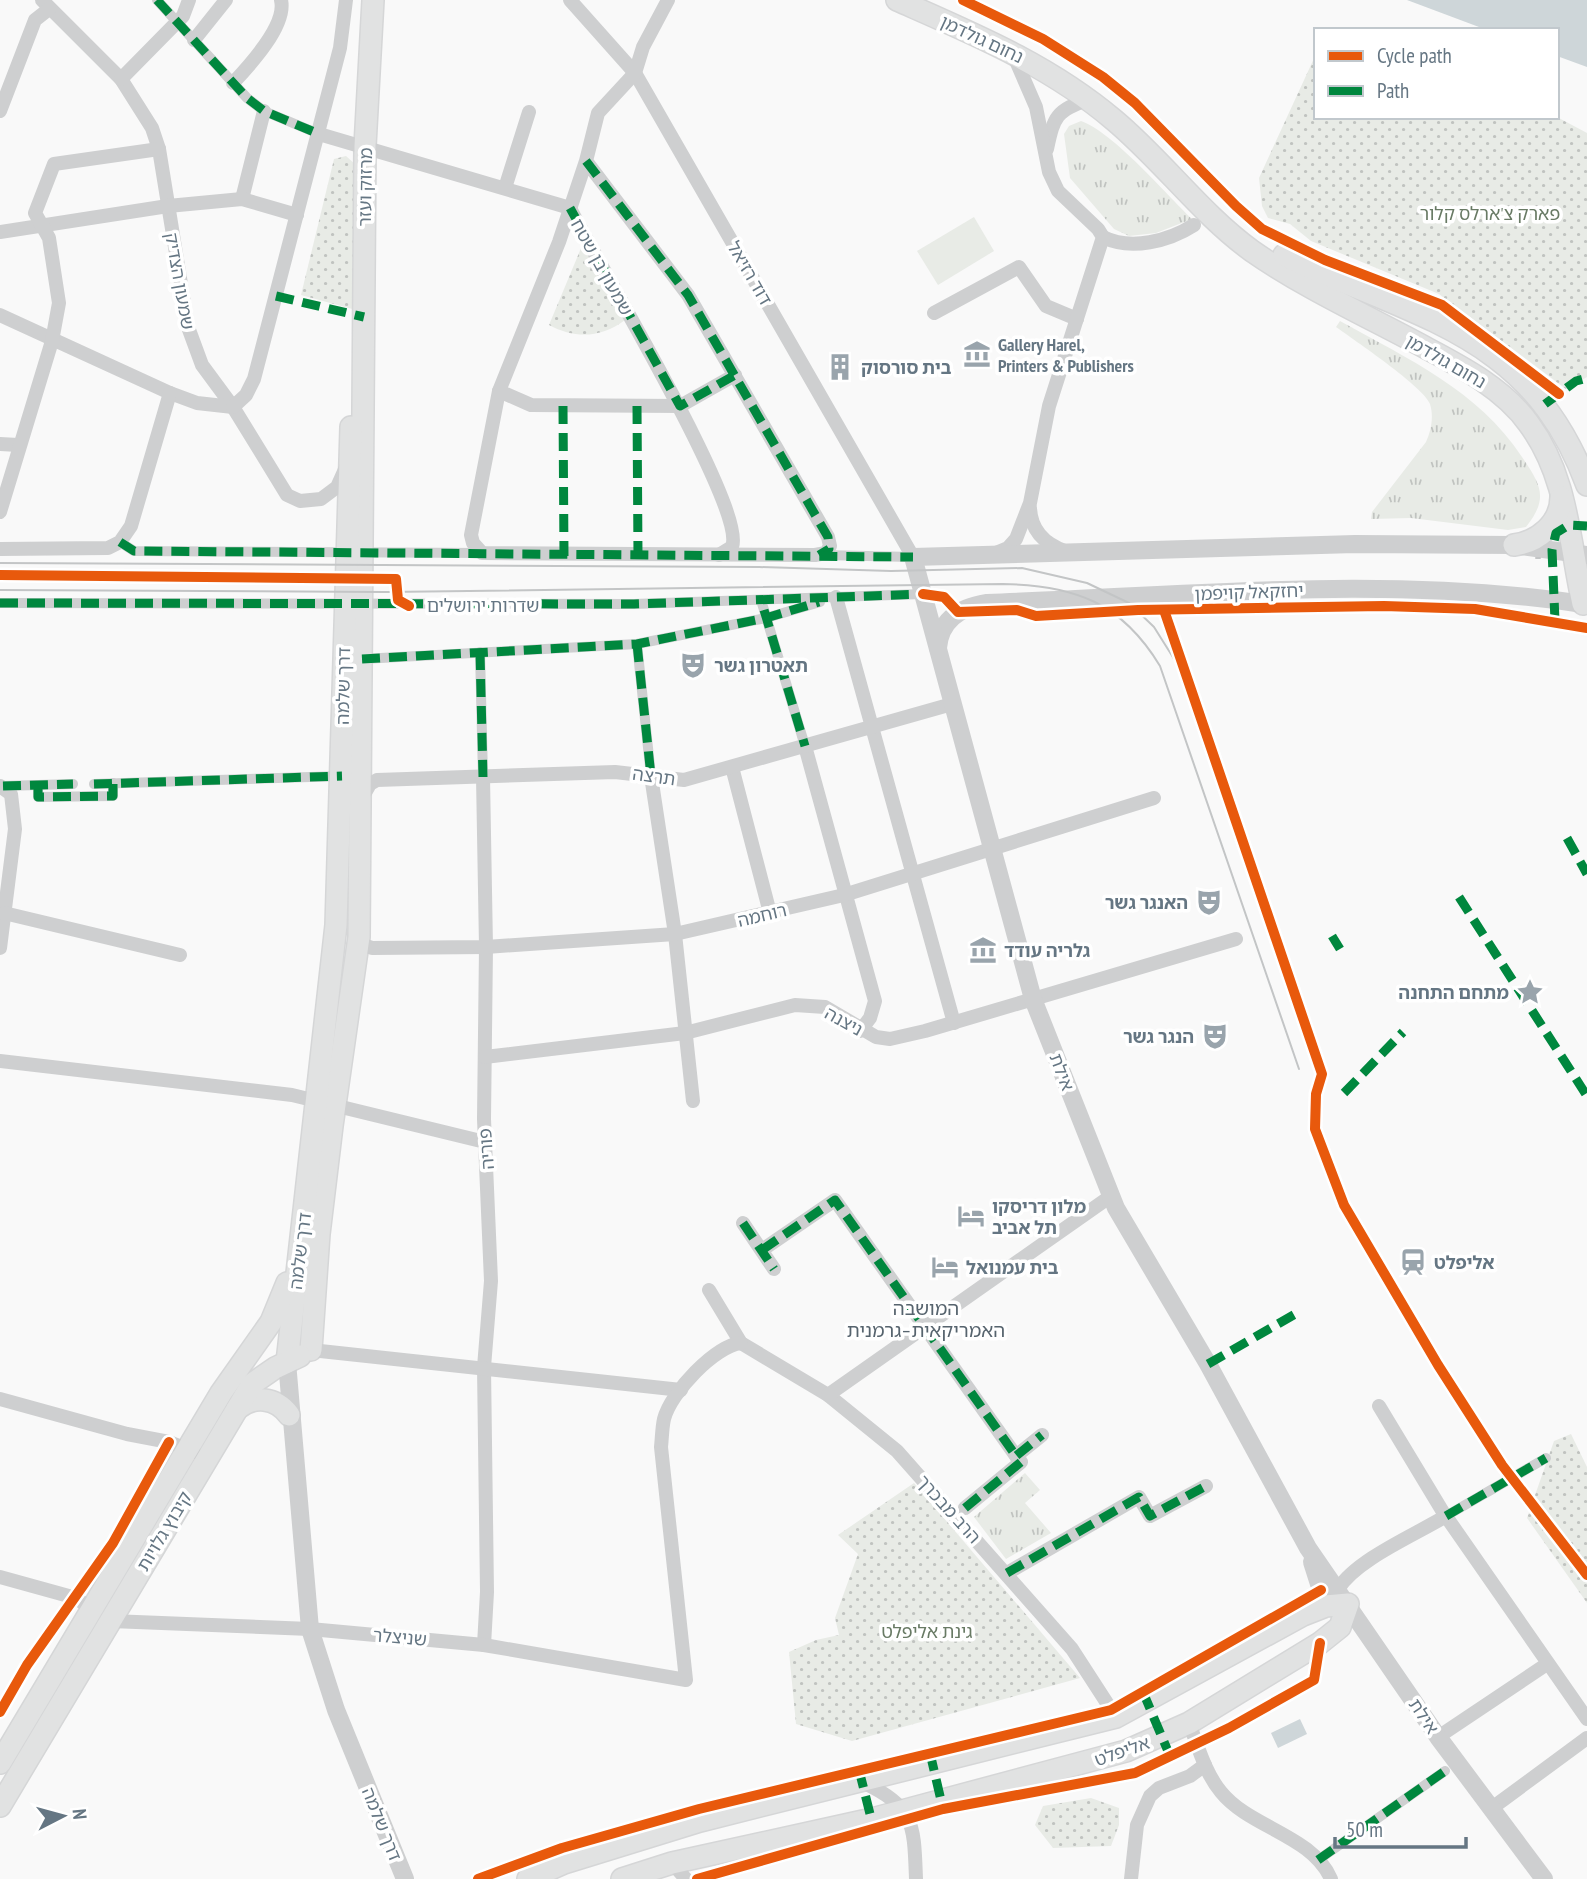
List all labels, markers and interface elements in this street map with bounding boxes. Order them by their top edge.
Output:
street label: נחום גולדמן [937,10,1027,68]
legend [1314,28,1559,119]
text: Cycle path [1377,42,1452,69]
text: Path [1377,77,1409,104]
street label: מרזוק ועזר [353,147,377,227]
park label: פארק צ'ארלס קלור [1420,202,1560,225]
street label: שמעון בן שטח [566,215,638,319]
street label: שמעון הצדיק [160,231,200,331]
street label: דוד רזיאל [723,237,778,309]
street label: נחום גולדמן [1402,329,1490,393]
place label: Gallery Harel, Printers & Publishers [998,333,1134,377]
museum icon: Gallery Harel, Printers & Publishers [962,339,992,369]
building icon: בית סורסוק [825,352,855,382]
place label: בית סורסוק [861,356,952,379]
street label: יחזקאל קויפמן [1194,579,1304,605]
street label: שדרות ירושלים [427,594,539,617]
street label: דרך שלמה [331,647,355,725]
theatre icon: תאטרון גשר [678,650,708,680]
place label: תאטרון גשר [714,654,808,677]
street label: תרצה [631,762,677,790]
theatre icon: האנגר גשר [1194,887,1224,917]
place label: האנגר גשר [1105,891,1188,914]
street label: רוחמה [735,898,789,932]
museum icon: גלריה עודד [968,935,998,965]
place label: גלריה עודד [1004,939,1090,962]
place icon: מתחם התחנה [1515,977,1545,1007]
place label: מתחם התחנה [1398,981,1509,1004]
street label: ניצנה [821,1001,867,1041]
theatre icon: הנגר גשר [1200,1021,1230,1051]
place label: הנגר גשר [1123,1025,1194,1048]
street label: אילת [1044,1050,1080,1094]
street label: פוריה [473,1127,499,1171]
place label: מלון דריסקו תל אביב [992,1195,1086,1239]
hotel icon: מלון דריסקו תל אביב [956,1201,986,1231]
street label: דרך שלמה [284,1211,316,1291]
station icon: אליפלט [1398,1247,1428,1277]
place label: אליפלט [1434,1251,1495,1274]
hotel icon: בית עמנואל [930,1252,960,1282]
place label: בית עמנואל [966,1256,1059,1279]
district label: המושבה האמריקאית–גרמנית [847,1296,1005,1342]
street label: הרב מבכרך [912,1470,986,1548]
street label: קיבוץ גלויות [131,1487,197,1575]
park label: גינת אליפלט [881,1620,973,1643]
street label: שניצלר [372,1623,428,1651]
street label: אילת [1404,1694,1444,1738]
street label: אליפלט [1091,1731,1153,1771]
north arrow [28,1781,98,1851]
street label: דרך שלמה [357,1784,407,1864]
scale bar [1335,1806,1466,1850]
text: N [67,1808,92,1821]
text: 50 m [1346,1816,1383,1843]

